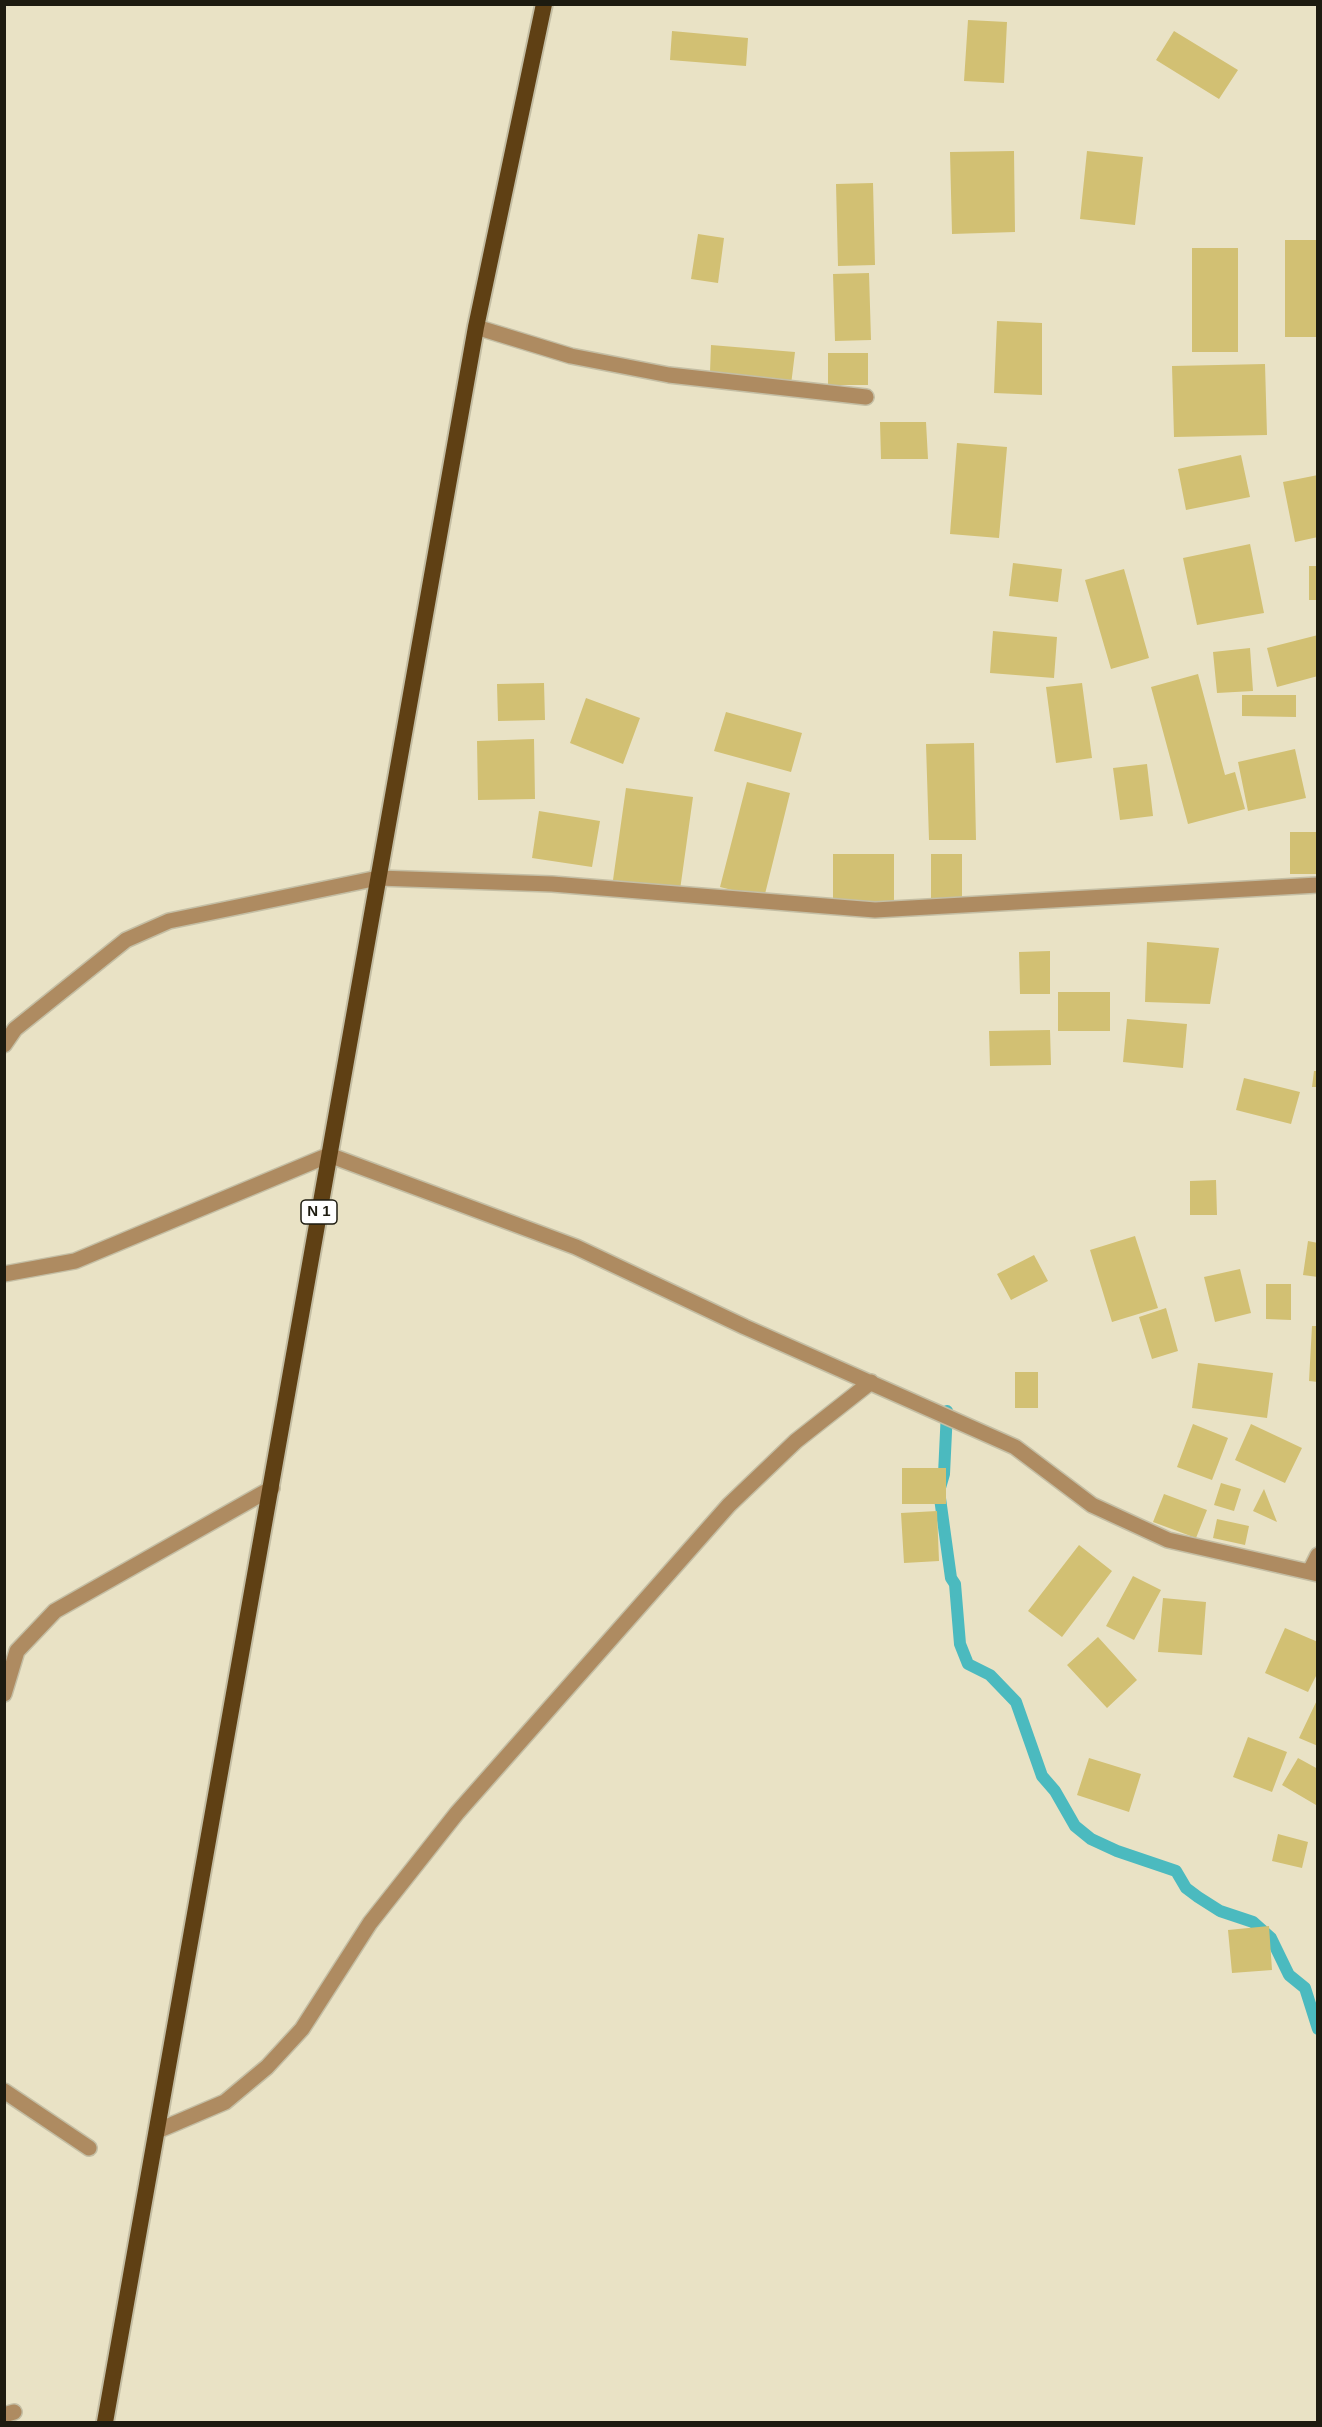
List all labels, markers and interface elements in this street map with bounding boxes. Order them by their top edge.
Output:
road number: N 1 [301,1200,337,1224]

